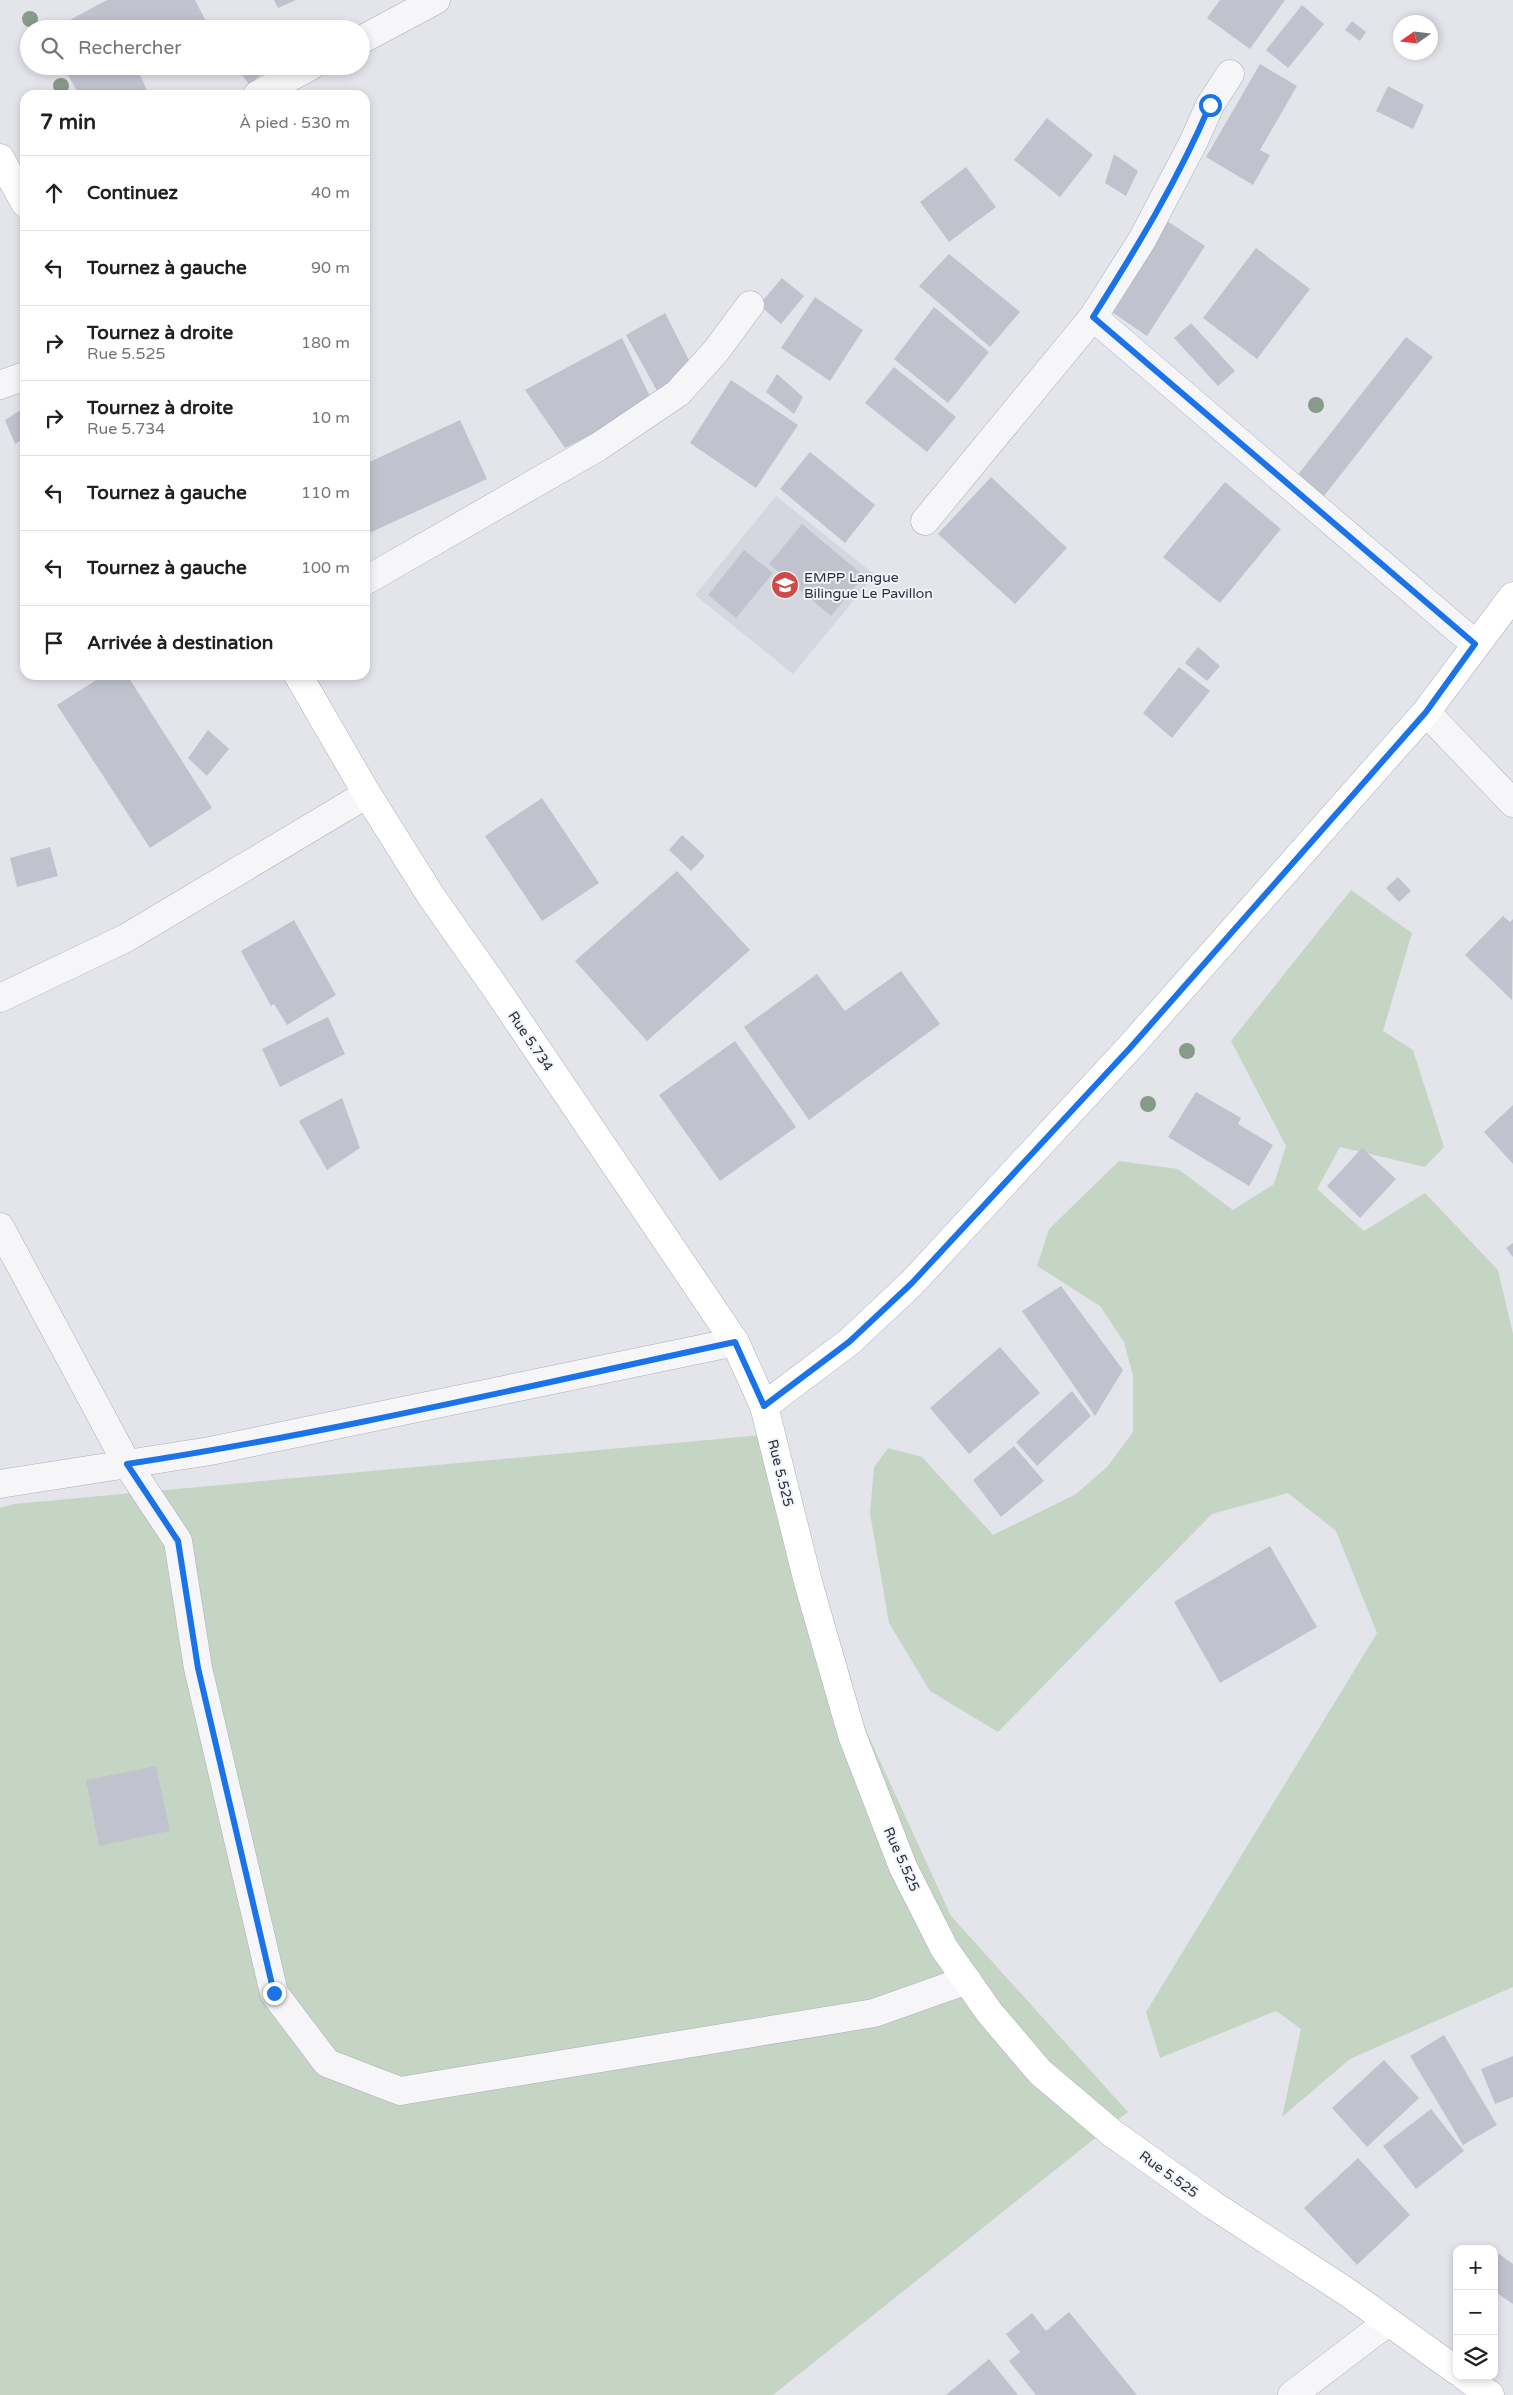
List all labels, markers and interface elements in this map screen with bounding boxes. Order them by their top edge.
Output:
north arrow [1393,15,1438,60]
search box [20,20,370,75]
icon: search [38,34,66,62]
text: Rechercher [78,37,181,59]
route start [1199,94,1222,117]
text: 7 min [40,110,96,135]
text: À pied · 530 m [239,113,350,133]
icon: ahead [40,179,68,207]
text: Continuez [87,182,178,204]
text: 40 m [311,183,350,203]
icon: left [40,254,68,282]
text: Tournez à gauche [87,257,247,279]
text: 90 m [311,258,350,278]
text: Tournez à droite [87,322,233,344]
icon: right [40,329,68,357]
text: 180 m [301,333,350,353]
text: Rue 5.525 [87,344,166,364]
text: Tournez à droite [87,397,233,419]
icon: right [40,404,68,432]
text: 10 m [311,408,350,428]
text: Rue 5.734 [87,419,165,439]
icon: left [40,479,68,507]
text: Tournez à gauche [87,482,247,504]
text: 110 m [301,483,350,503]
icon: left [40,554,68,582]
text: Tournez à gauche [87,557,247,579]
text: 100 m [301,558,350,578]
place label: EMPP Langue Bilingue Le Pavillon [804,569,933,602]
school or university icon: EMPP Langue Bilingue Le Pavillon [770,570,800,600]
icon: arrive [40,629,68,657]
text: Arrivée à destination [87,632,273,654]
street label: Rue 5.734 [504,1008,557,1075]
street label: Rue 5.525 [764,1438,797,1509]
street label: Rue 5.525 [880,1824,923,1894]
route end [263,1982,286,2005]
street label: Rue 5.525 [1136,2147,1202,2201]
map controls [1453,2245,1498,2380]
button: + [1453,2245,1498,2290]
button: − [1453,2290,1498,2335]
button: layers [1453,2335,1498,2380]

